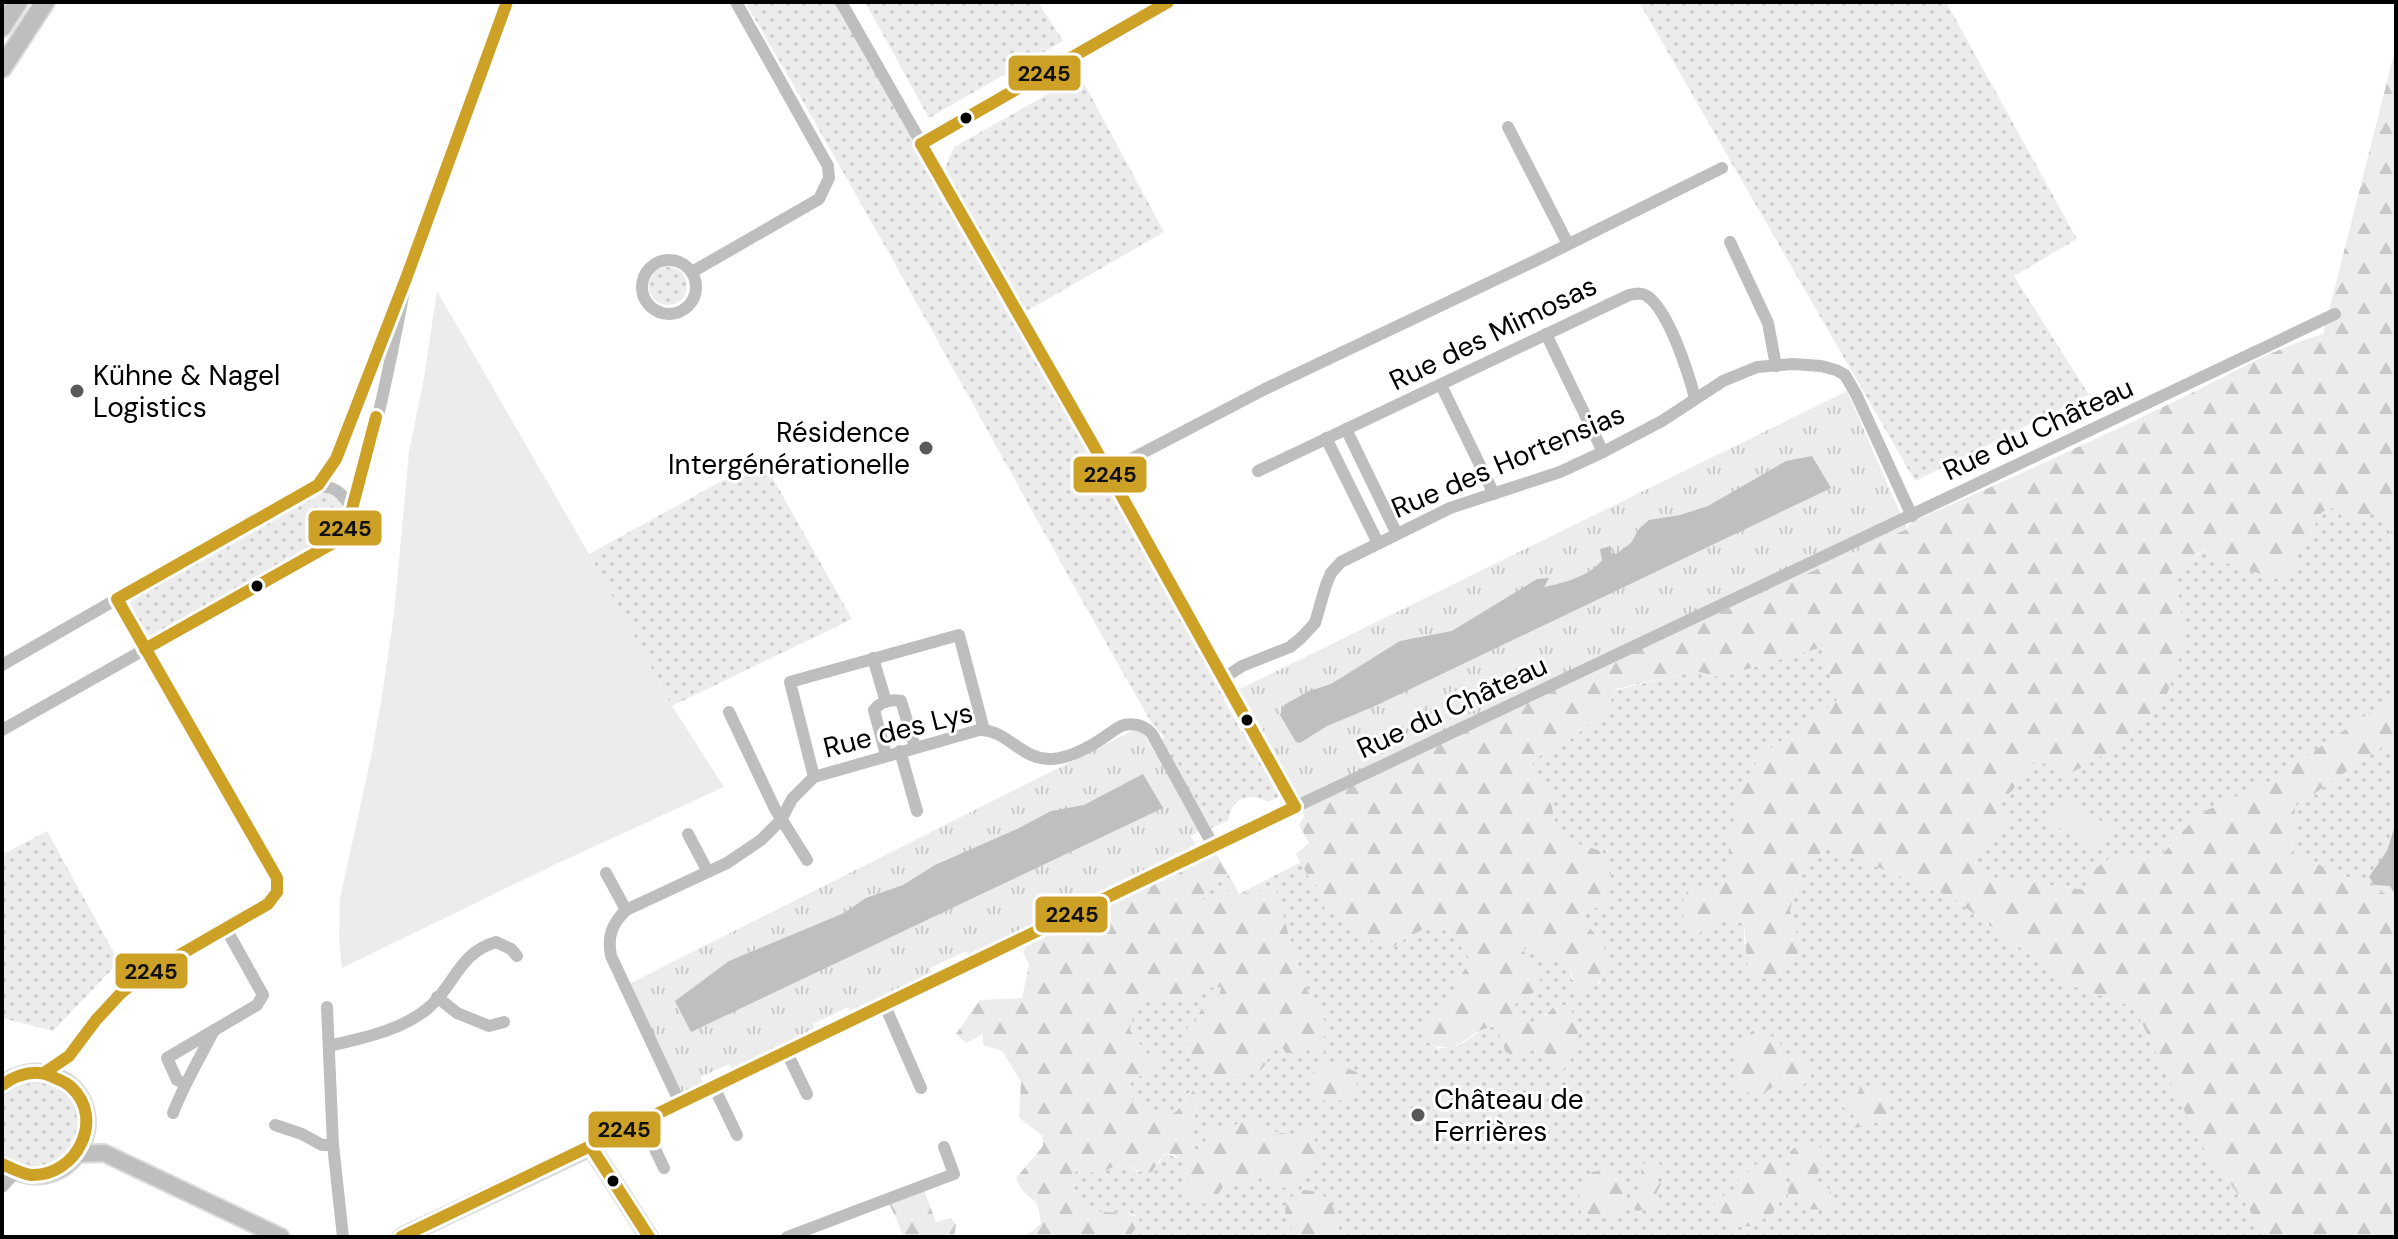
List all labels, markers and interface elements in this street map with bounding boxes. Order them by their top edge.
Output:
line badge: 2245 [1007,54,1082,92]
text: 2245 [1017,59,1071,88]
unlabelled marker [958,110,974,126]
street label: Rue des Mimosas [1383,267,1603,399]
place label: Kühne & Nagel Logistics [93,357,280,426]
street label: Rue du Château [1937,369,2139,489]
marker: Kühne & Nagel Logistics [68,382,86,400]
street label: Rue des Hortensias [1386,395,1630,527]
place label: Résidence Intergénérationelle [668,414,910,483]
marker: Résidence Intergénérationelle [917,439,935,457]
line badge: 2245 [1072,455,1148,494]
text: 2245 [1083,460,1137,489]
line badge: 2245 [307,509,383,547]
text: 2245 [318,514,372,543]
unlabelled marker [249,578,265,594]
street label: Rue du Château [1351,647,1553,767]
street label: Rue des Lys [819,694,977,766]
unlabelled marker [1239,712,1255,728]
line badge: 2245 [1034,895,1109,934]
text: 2245 [1045,900,1099,929]
line badge: 2245 [114,952,189,990]
text: 2245 [124,957,178,986]
place label: Château de Ferrières [1434,1081,1584,1150]
marker: Château de Ferrières [1409,1106,1427,1124]
line badge: 2245 [587,1110,662,1149]
text: 2245 [597,1115,651,1144]
unlabelled marker [605,1173,621,1189]

